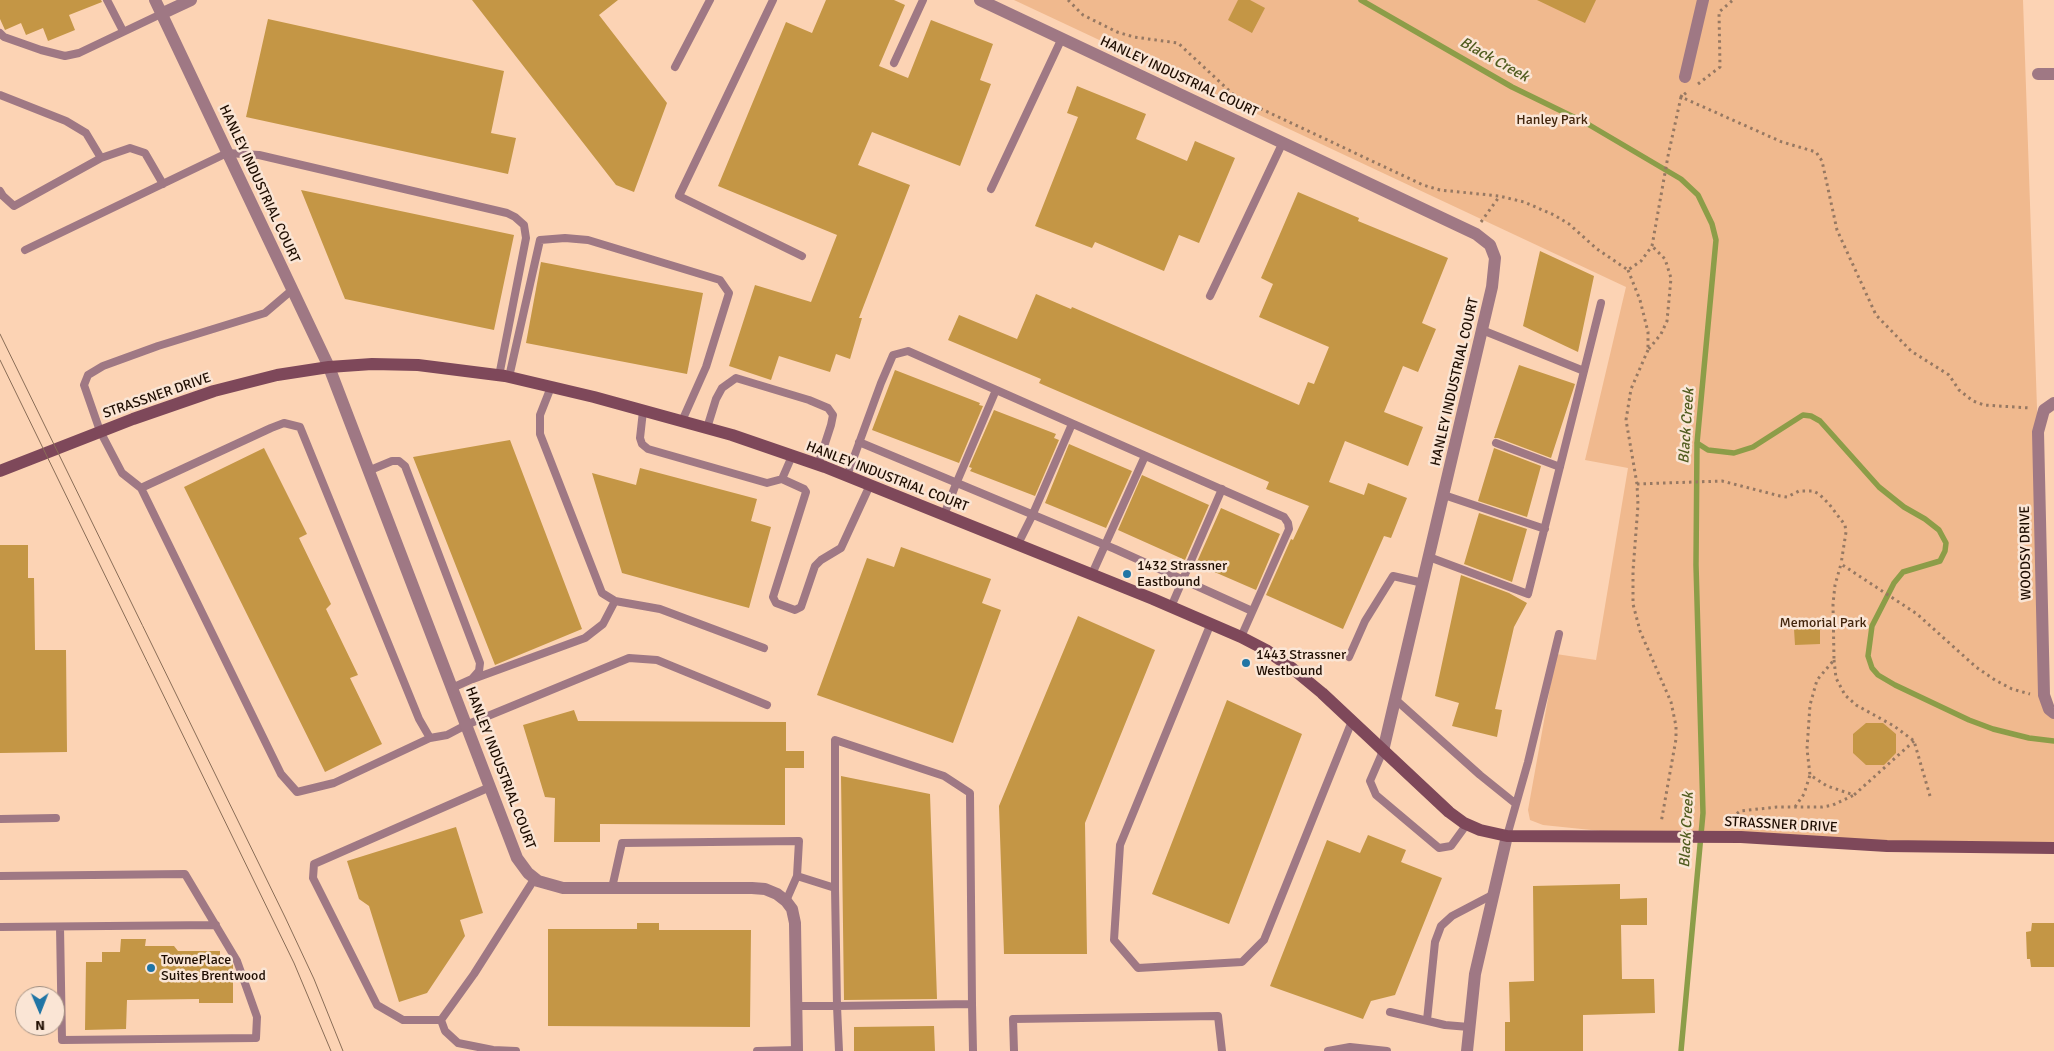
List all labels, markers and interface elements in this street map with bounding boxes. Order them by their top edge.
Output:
street label: HANLEY INDUSTRIAL COURT [1097,33,1261,121]
water label: Black Creek [1456,34,1532,86]
street label: HANLEY INDUSTRIAL COURT [215,102,303,266]
park label: Hanley Park [1516,112,1588,128]
street label: HANLEY INDUSTRIAL COURT [1427,296,1483,468]
street label: STRASSNER DRIVE [101,370,213,422]
water label: Black Creek [1675,388,1699,464]
street label: HANLEY INDUSTRIAL COURT [803,438,971,516]
street label: WOODSY DRIVE [2017,506,2035,600]
place label: 1432 Strassner Eastbound [1137,558,1227,590]
marker: 1432 Strassner Eastbound [1121,568,1133,580]
park label: Memorial Park [1779,615,1867,631]
place label: 1443 Strassner Westbound [1256,647,1346,680]
marker: 1443 Strassner Westbound [1240,657,1252,669]
street label: HANLEY INDUSTRIAL COURT [461,684,539,852]
water label: Black Creek [1676,792,1698,868]
street label: STRASSNER DRIVE [1724,814,1838,836]
place label: TownePlace Suites Brentwood [161,952,266,984]
marker: TownePlace Suites Brentwood [145,962,157,974]
north arrow [15,986,65,1036]
text: N [35,1017,45,1034]

